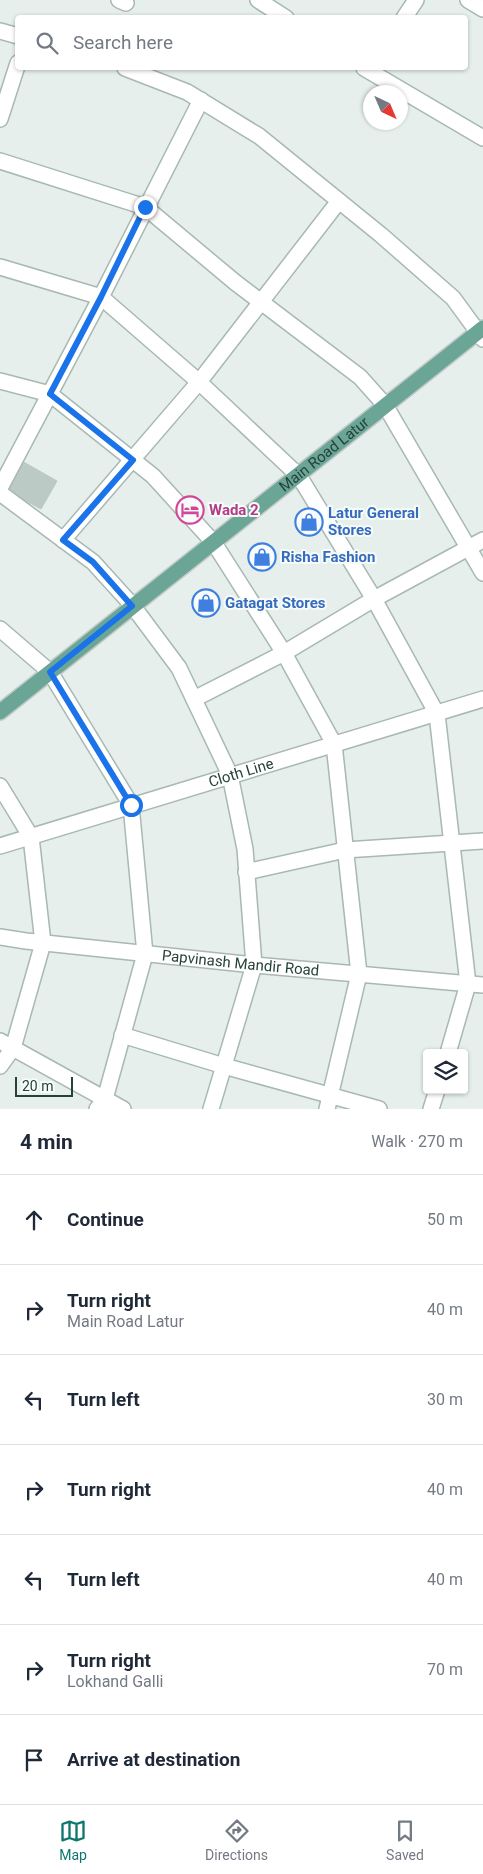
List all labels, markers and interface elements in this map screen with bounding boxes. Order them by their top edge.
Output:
search box [15,15,468,70]
icon: search [33,29,61,57]
text: Search here [73,31,173,54]
north arrow [363,85,408,130]
route end [134,196,157,219]
street label: Main Road Latur [276,413,373,496]
hotel icon: Wada 2 [175,495,205,525]
place label: Wada 2 [209,501,259,519]
place label: Latur General Stores [328,504,419,539]
shop icon: Latur General Stores [294,507,324,537]
shop icon: Risha Fashion [247,542,277,572]
place label: Risha Fashion [281,548,375,566]
shop icon: Gatagat Stores [191,588,221,618]
place label: Gatagat Stores [225,594,326,612]
street label: Cloth Line [206,754,276,791]
route start [120,794,143,817]
street label: Papvinash Mandir Road [161,946,320,980]
map controls [423,1049,468,1094]
button: layers [423,1049,468,1094]
scale bar [15,1074,72,1097]
text: 20 m [22,1078,54,1094]
text: 4 min [20,1130,73,1154]
text: Walk · 270 m [371,1132,463,1151]
icon: ahead [20,1206,48,1234]
text: Continue [67,1208,144,1231]
text: 50 m [427,1210,463,1229]
text: Turn right [67,1289,151,1312]
icon: right [20,1296,48,1324]
text: 40 m [427,1300,463,1319]
text: Main Road Latur [67,1312,184,1331]
icon: left [20,1386,48,1414]
text: Turn left [67,1388,140,1411]
text: 30 m [427,1390,463,1409]
icon: right [20,1476,48,1504]
text: Turn right [67,1478,151,1501]
text: 40 m [427,1480,463,1499]
icon: left [20,1566,48,1594]
text: Turn left [67,1568,140,1591]
text: 40 m [427,1570,463,1589]
text: Turn right [67,1649,151,1672]
icon: right [20,1656,48,1684]
text: 70 m [427,1660,463,1679]
text: Lokhand Galli [67,1672,163,1691]
icon: arrive [20,1746,48,1774]
text: Arrive at destination [67,1748,240,1771]
tab: Map [59,1817,87,1863]
tab: Directions [205,1817,268,1863]
tab: Saved [386,1817,424,1863]

